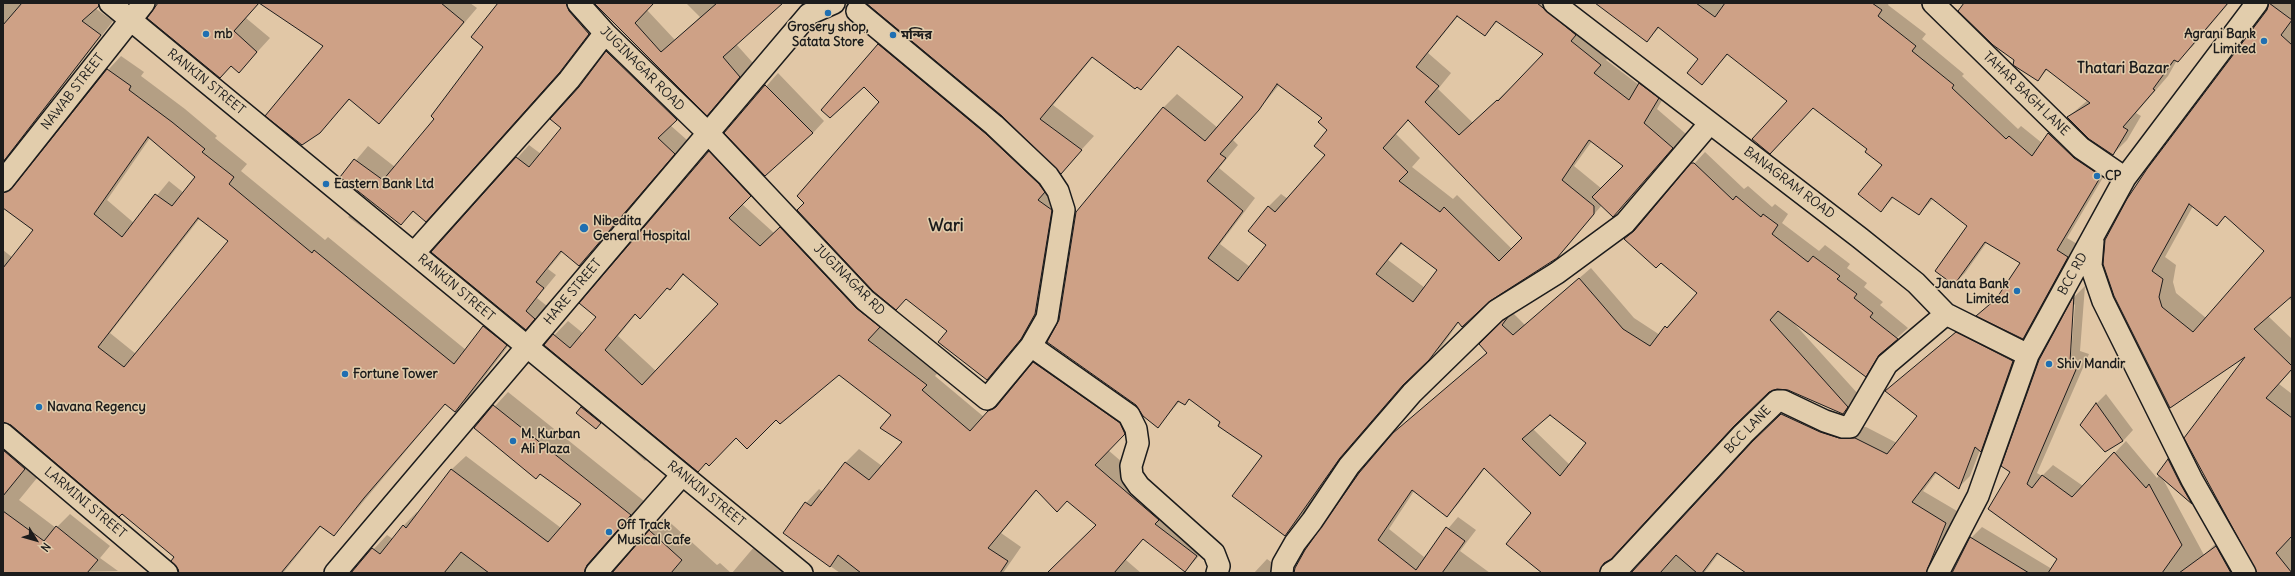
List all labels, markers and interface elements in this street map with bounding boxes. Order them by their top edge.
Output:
marker: Grosery shop, Satata Store [823,8,833,18]
place label: Grosery shop, Satata Store [787,19,869,50]
street label: JUGINAGAR ROAD [597,24,687,114]
place label: mb [214,26,233,42]
place label: Agrani Bank Limited [2184,26,2256,57]
place label: মন্দির [901,27,932,43]
marker: mb [201,29,211,39]
marker: মন্দির [888,30,898,40]
marker: Agrani Bank Limited [2259,36,2269,46]
street label: RANKIN STREET [164,46,248,118]
street label: TAHAR BAGH LANE [1979,49,2073,139]
street label: NAWAB STREET [38,51,108,133]
district label: Thatari Bazar [2077,60,2169,78]
street label: BANAGRAM ROAD [1741,144,1837,222]
place label: CP [2105,168,2121,184]
marker: CP [2092,171,2102,181]
place label: Eastern Bank Ltd [334,176,434,192]
marker: Eastern Bank Ltd [321,179,331,189]
place label: Nibedita General Hospital [593,213,690,244]
district label: Wari [928,216,964,236]
marker: Nibedita General Hospital [578,222,590,234]
street label: JUGINAGAR RD [810,241,888,319]
street label: BCC RD [2055,250,2091,298]
street label: RANKIN STREET [414,251,498,325]
street label: HARE STREET [541,256,605,328]
place label: Janata Bank Limited [1935,276,2009,307]
marker: Janata Bank Limited [2012,286,2022,296]
place label: Shiv Mandir [2057,356,2125,372]
marker: Shiv Mandir [2044,359,2054,369]
place label: Fortune Tower [353,366,438,382]
marker: Fortune Tower [340,369,350,379]
place label: Navana Regency [47,399,146,415]
marker: Navana Regency [34,402,44,412]
street label: BCC LANE [1721,403,1775,457]
place label: M. Kurban Ali Plaza [521,426,580,457]
marker: M. Kurban Ali Plaza [508,436,518,446]
street label: RANKIN STREET [664,458,748,530]
street label: LARMINI STREET [41,464,129,542]
place label: Off Track Musical Cafe [617,517,691,548]
north arrow [16,520,56,560]
marker: Off Track Musical Cafe [604,527,614,537]
text: N [38,540,53,554]

